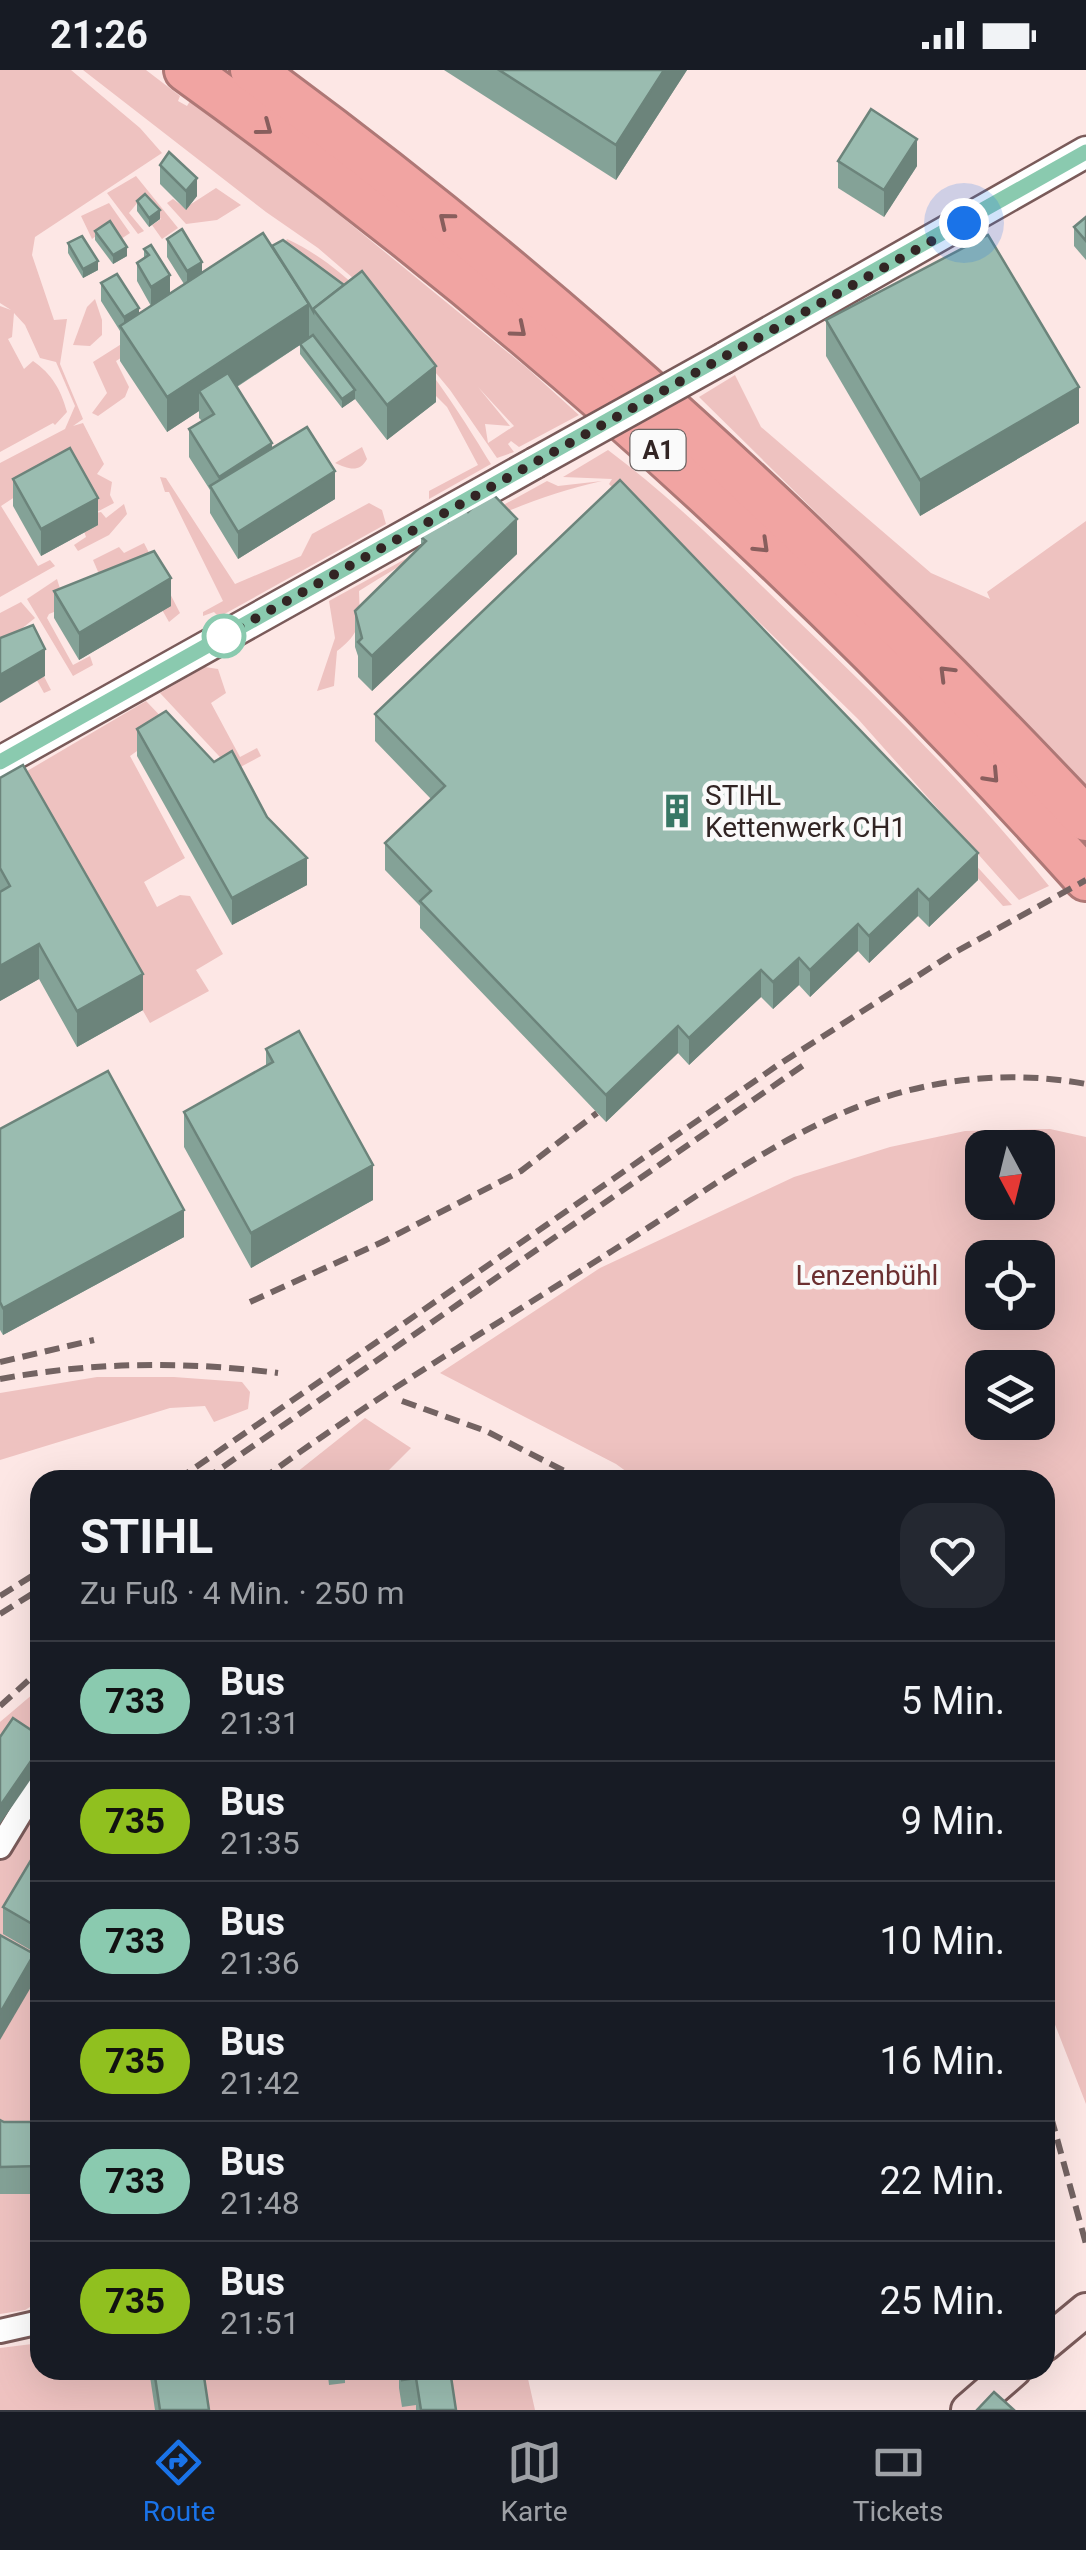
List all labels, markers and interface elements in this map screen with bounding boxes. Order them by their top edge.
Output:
text: 21:26 [50,13,148,57]
one-way arrow [254,116,272,133]
your location [939,198,989,248]
one-way arrow [439,214,457,232]
one-way arrow [508,318,526,336]
road number: A1 [630,430,686,470]
one-way arrow [750,534,768,552]
unlabelled marker [203,615,245,657]
one-way arrow [939,666,957,684]
one-way arrow [980,764,998,782]
place label: STIHL Kettenwerk CH1 [705,779,906,844]
building icon: STIHL Kettenwerk CH1 [658,792,696,830]
north arrow [965,1130,1055,1220]
map controls [965,1130,1055,1440]
button: locate [965,1240,1055,1330]
park label: Lenzenbühl [796,1259,938,1292]
button: layers [965,1350,1055,1440]
button: heart [900,1503,1005,1608]
text: STIHL [80,1508,213,1565]
text: Zu Fuß · 4 Min. · 250 m [80,1574,405,1612]
text: Bus [220,1660,285,1704]
text: 5 Min. [901,1679,1005,1723]
text: 733 [105,1681,165,1722]
text: 21:31 [220,1704,300,1742]
text: Bus [220,1780,285,1824]
text: 9 Min. [901,1799,1005,1843]
text: 735 [105,1801,165,1842]
text: 21:35 [220,1824,300,1862]
text: Bus [220,1900,285,1944]
text: 10 Min. [879,1919,1005,1963]
text: 733 [105,1921,165,1962]
text: 21:36 [220,1944,300,1982]
text: Bus [220,2020,285,2064]
text: 16 Min. [879,2039,1005,2083]
text: 735 [105,2041,165,2082]
text: 21:42 [220,2064,300,2102]
text: Bus [220,2140,285,2184]
text: 22 Min. [879,2159,1005,2203]
text: 733 [105,2161,165,2202]
text: 21:48 [220,2184,300,2222]
text: Bus [220,2260,285,2304]
text: 25 Min. [879,2279,1005,2323]
text: 735 [105,2281,165,2322]
text: 21:51 [220,2304,300,2342]
tab: Route [143,2435,215,2528]
tab: Karte [501,2435,568,2528]
tab: Tickets [853,2435,943,2528]

